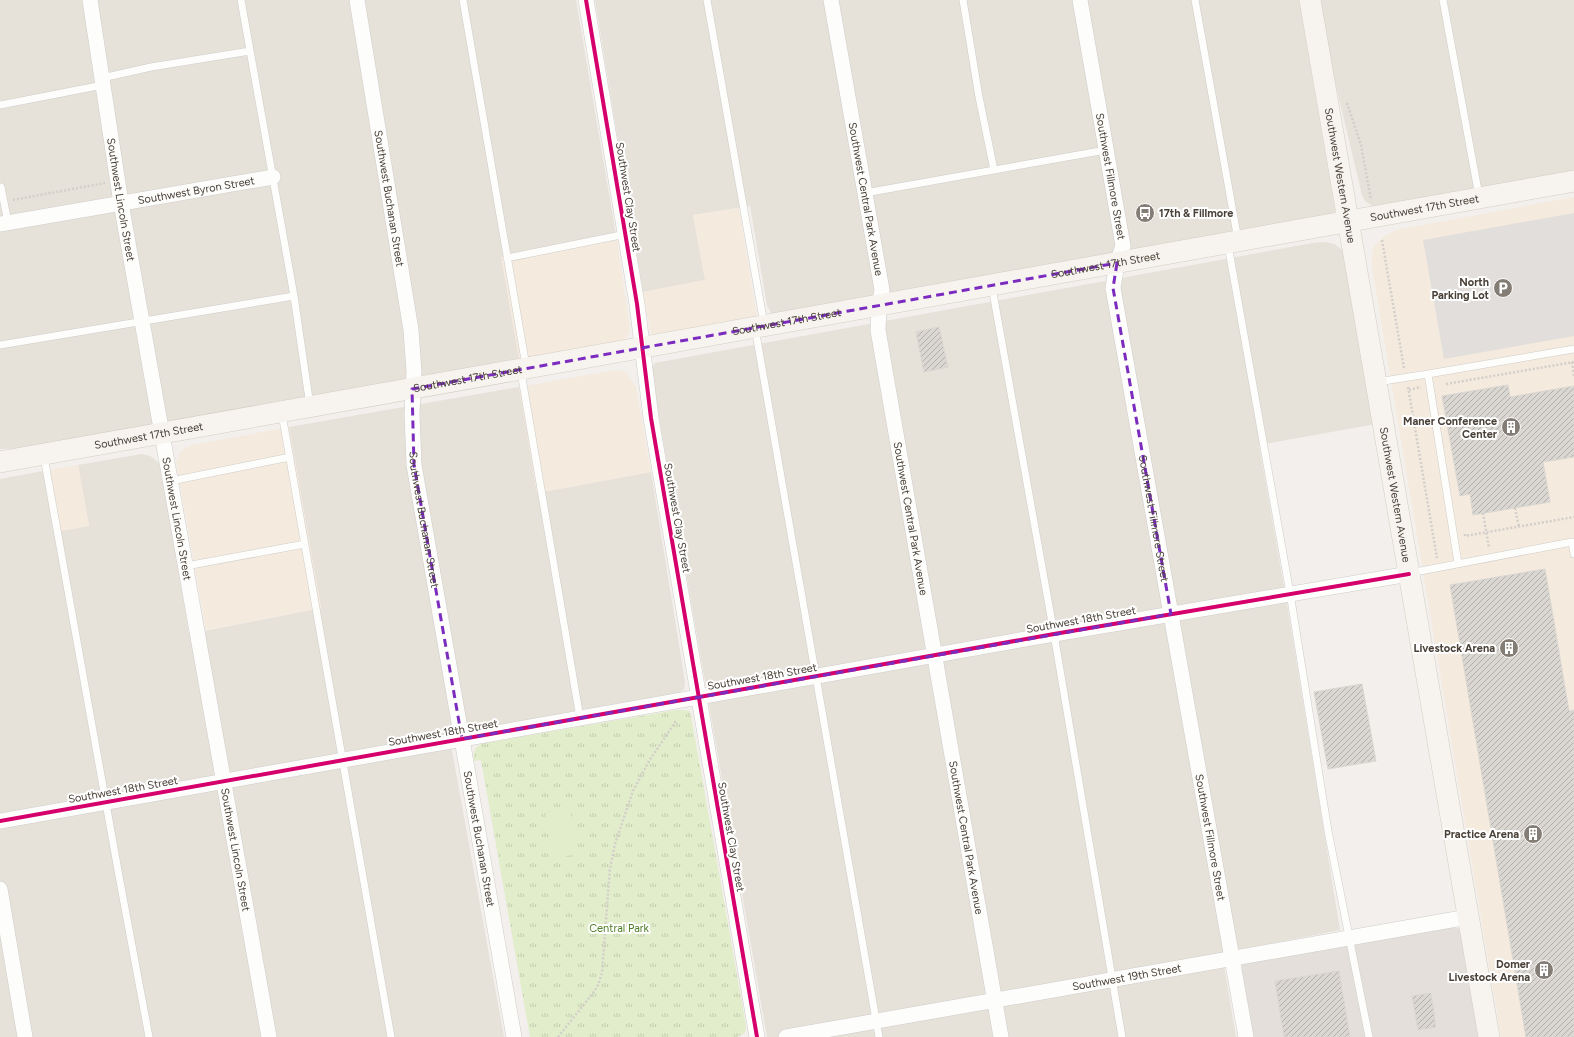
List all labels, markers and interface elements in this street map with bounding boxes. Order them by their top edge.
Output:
street label: Southwest Western Avenue [1322,107,1358,244]
street label: Southwest Fillmore Street [1093,112,1128,241]
street label: Southwest Central Park Avenue [846,121,886,277]
street label: Southwest Buchanan Street [372,129,407,268]
street label: Southwest Lincoln Street [105,137,138,262]
street label: Southwest Clay Street [613,141,643,253]
street label: Southwest Byron Street [137,174,256,207]
street label: Southwest 17th Street [1369,192,1480,224]
bus stop icon: 17th & Fillmore [1134,202,1156,224]
place label: 17th & Fillmore [1159,207,1233,220]
street label: Southwest 17th Street [1050,249,1161,281]
place label: North Parking Lot [1431,276,1490,302]
parking icon: North Parking Lot [1492,277,1514,299]
street label: Southwest 17th Street [731,305,842,338]
street label: Southwest 17th Street [412,362,523,395]
place label: Maner Conference Center [1403,415,1498,441]
building icon: Maner Conference Center [1500,416,1522,438]
street label: Southwest 17th Street [93,419,204,452]
street label: Southwest Western Avenue [1377,426,1413,563]
street label: Southwest Central Park Avenue [891,441,931,596]
street label: Southwest Buchanan Street [407,451,442,589]
street label: Southwest Fillmore Street [1136,454,1172,583]
street label: Southwest Lincoln Street [160,456,194,581]
street label: Southwest Clay Street [661,462,693,574]
street label: Southwest 18th Street [1025,604,1137,636]
building icon: Livestock Arena [1498,637,1520,659]
place label: Livestock Arena [1414,642,1495,655]
street label: Southwest 18th Street [706,661,818,693]
street label: Southwest 18th Street [387,717,499,749]
street label: Southwest Central Park Avenue [947,760,986,915]
street label: Southwest Buchanan Street [461,770,498,908]
street label: Southwest Fillmore Street [1193,773,1228,902]
street label: Southwest 18th Street [67,774,179,806]
street label: Southwest Clay Street [715,781,747,893]
street label: Southwest Lincoln Street [218,787,253,912]
building icon: Practice Arena [1522,823,1544,845]
place label: Practice Arena [1444,828,1519,841]
park label: Central Park [589,922,649,935]
place label: Domer Livestock Arena [1449,958,1531,984]
building icon: Domer Livestock Arena [1533,959,1555,981]
street label: Southwest 19th Street [1071,961,1182,993]

